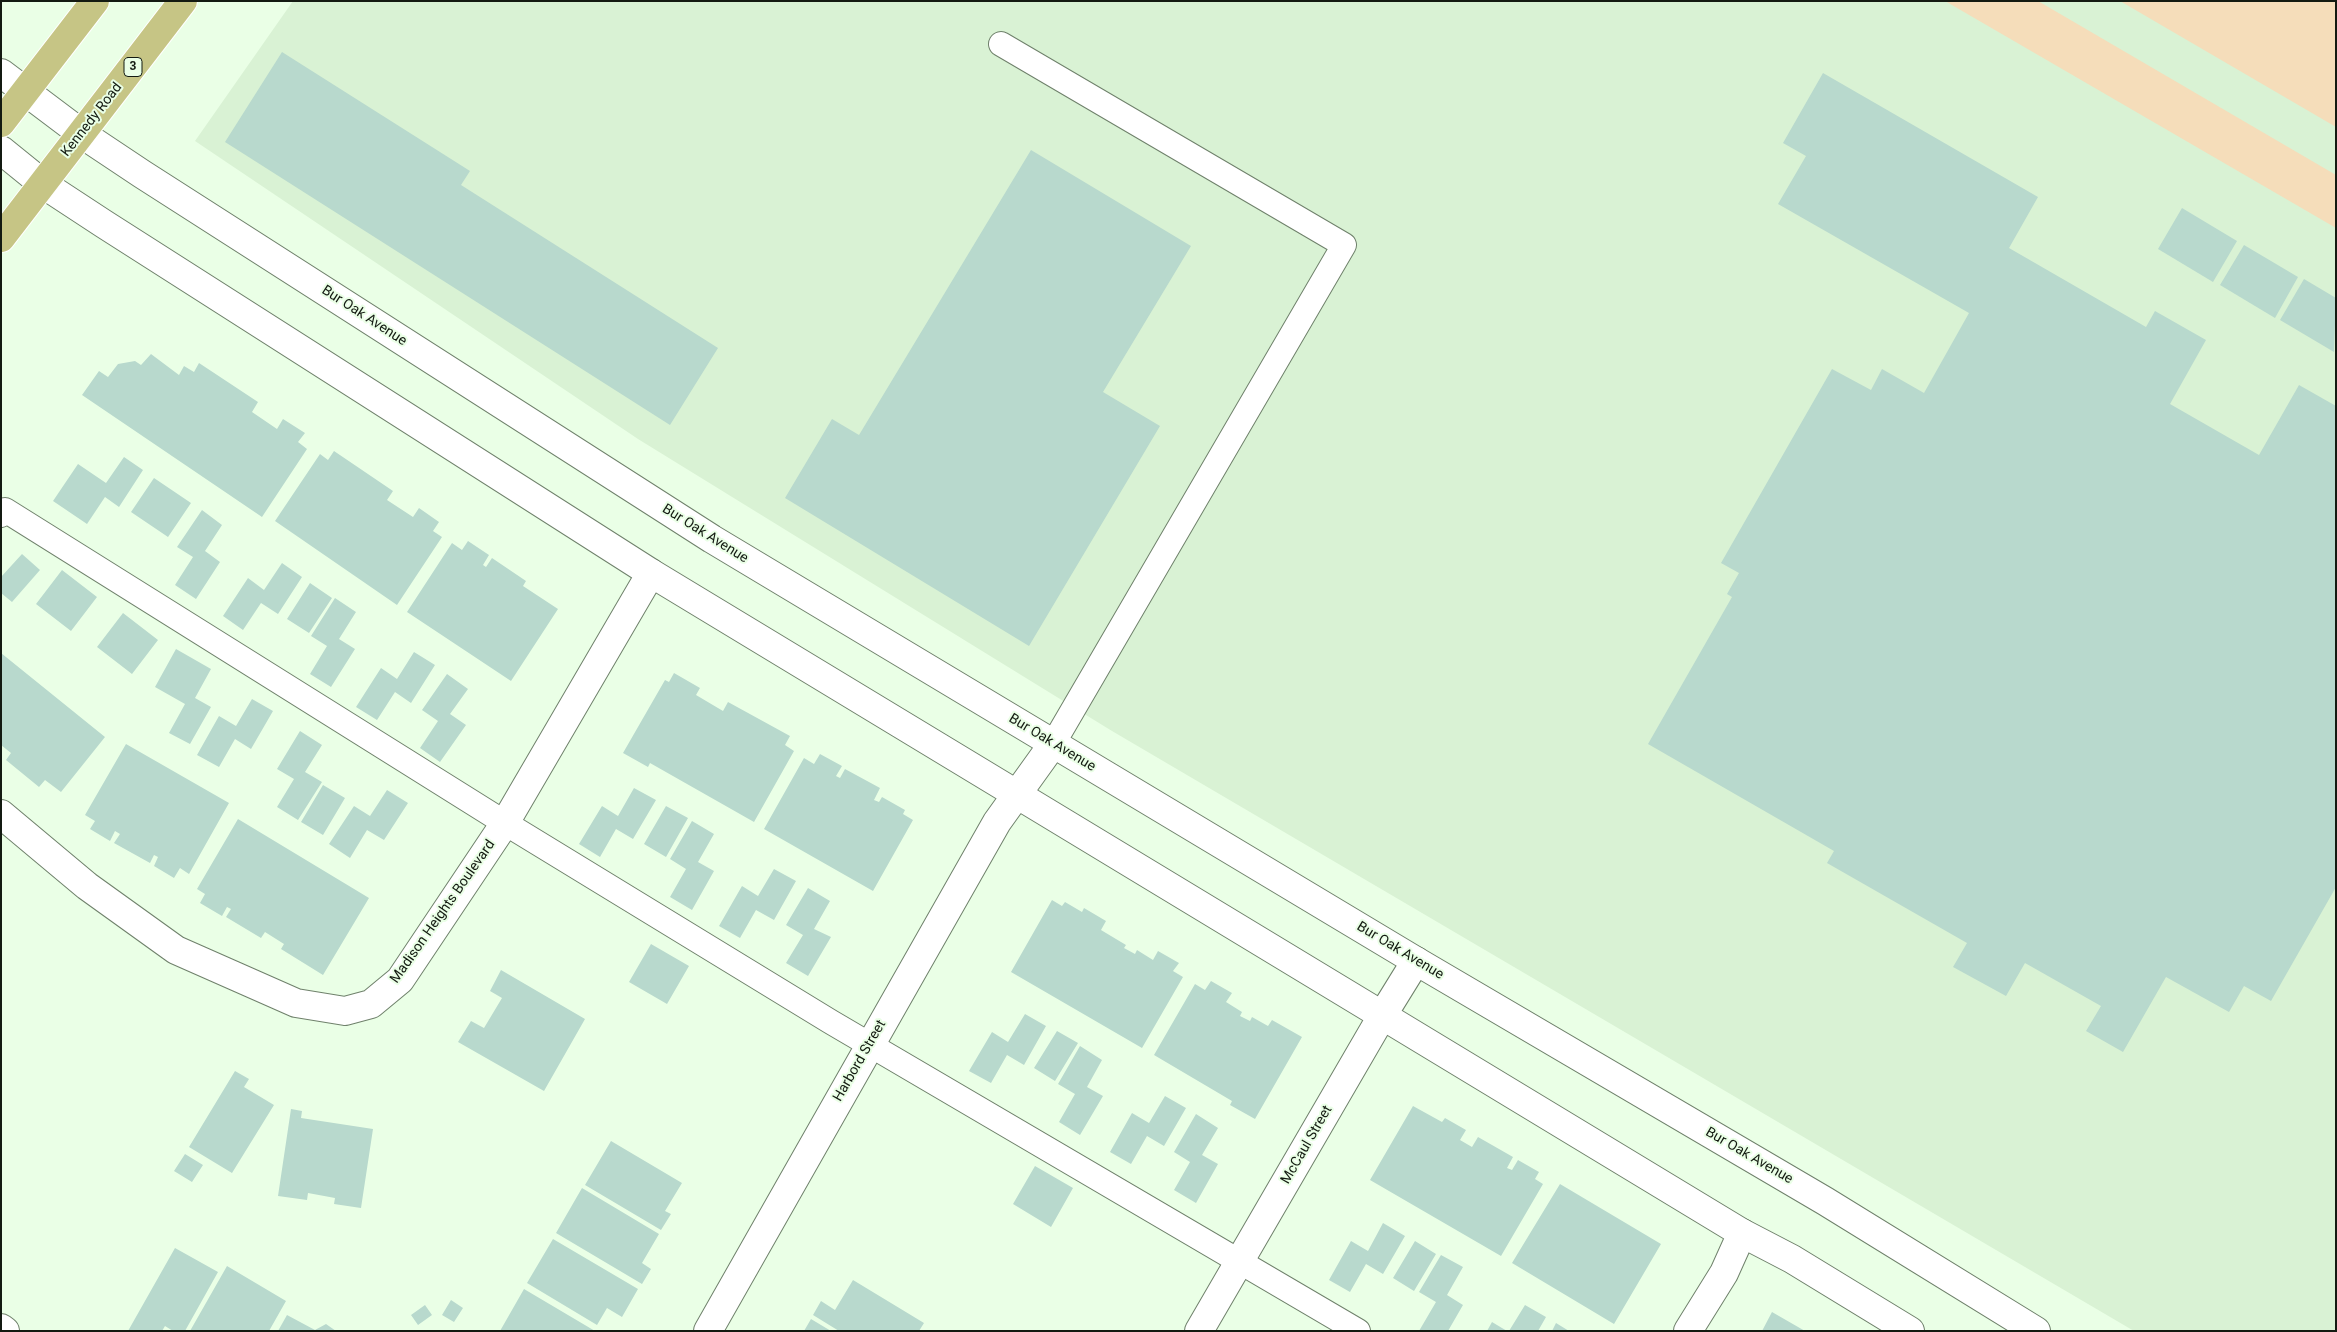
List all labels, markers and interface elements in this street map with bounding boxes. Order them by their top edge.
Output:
road number: 3 [124,58,142,76]
street label: Kennedy Road [58,80,126,160]
street label: Bur Oak Avenue [318,282,410,350]
street label: Bur Oak Avenue [659,501,751,567]
street label: Bur Oak Avenue [1006,710,1098,776]
street label: Madison Heights Boulevard [387,837,499,987]
street label: Bur Oak Avenue [1354,918,1446,984]
street label: Harbord Street [830,1017,890,1105]
street label: McCaul Street [1278,1103,1336,1187]
street label: Bur Oak Avenue [1702,1124,1796,1188]

